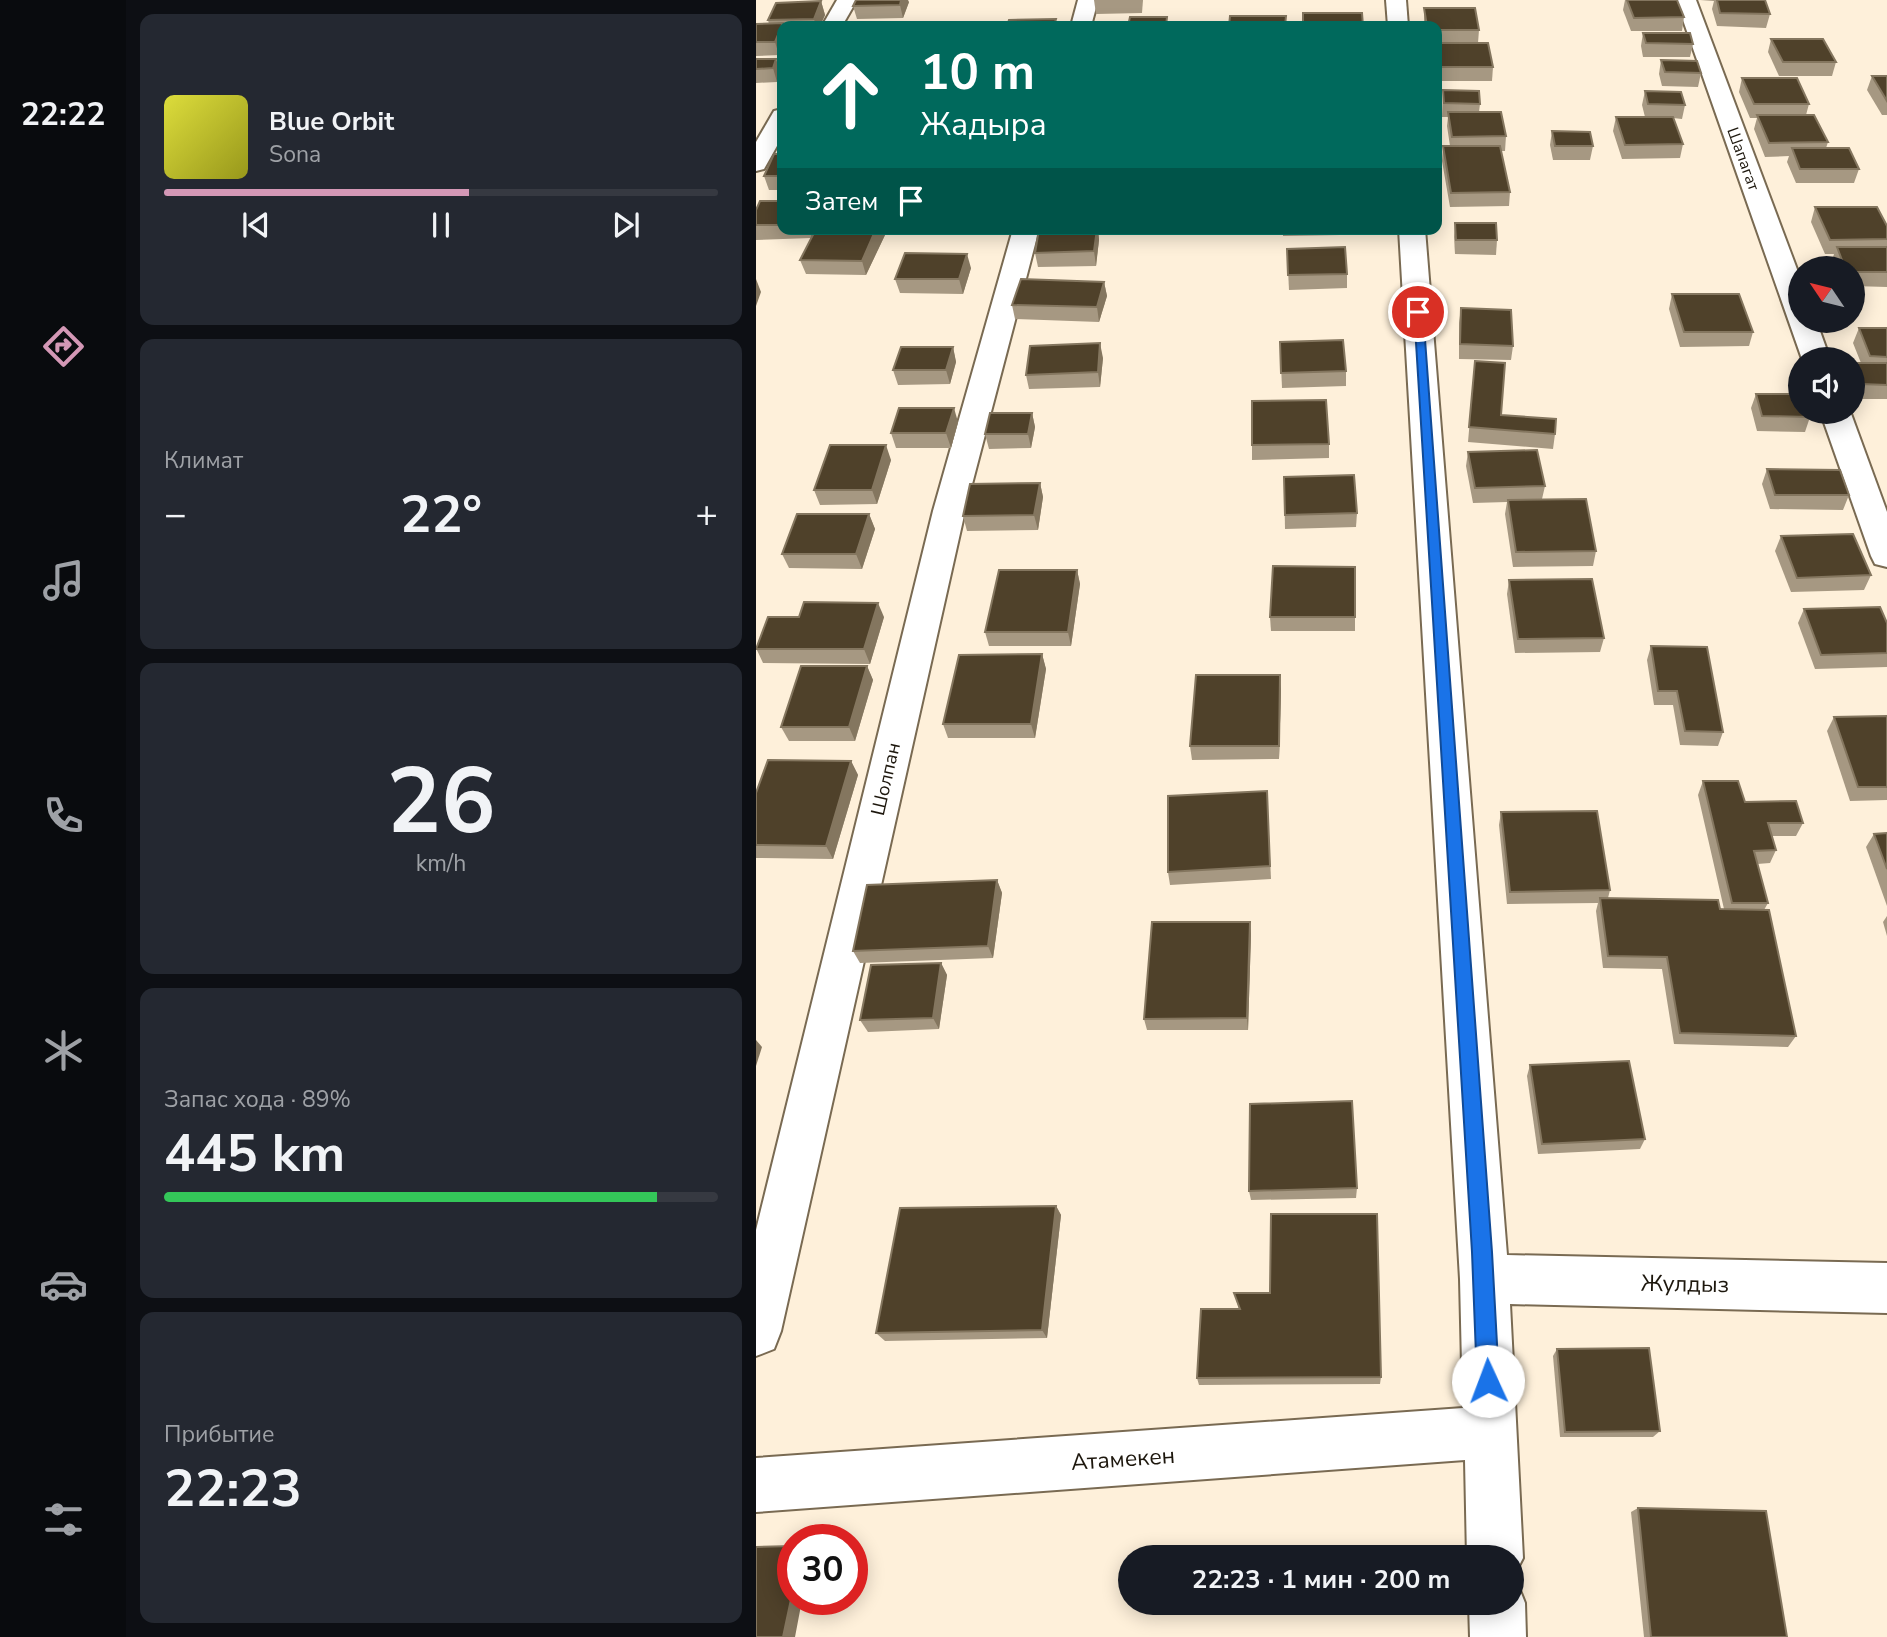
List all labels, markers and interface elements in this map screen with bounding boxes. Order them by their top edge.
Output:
text: 10 m [920,39,1035,106]
icon: ahead [805,49,896,140]
text: 22:22 [21,93,105,136]
text: Жадыра [920,103,1047,146]
text: Blue Orbit [269,104,394,139]
street label: Шапагат [1721,124,1765,195]
text: Sona [269,139,321,170]
icon: arrive [892,182,930,220]
text: Затем [805,184,878,219]
icon: previous [237,206,275,244]
icon: pause [422,206,460,244]
icon: next [607,206,645,244]
north arrow [1788,256,1866,332]
map controls [1788,256,1865,424]
pin [1388,282,1448,342]
icon: arrive [1399,293,1437,331]
icon: directions [39,322,88,371]
button: sound [1788,347,1865,424]
text: Климат [164,445,243,476]
text: 22° [400,479,482,550]
text: − [164,489,187,540]
text: + [695,489,718,540]
icon: music [39,556,88,605]
text: 26 [386,740,496,864]
street label: Шолпан [865,740,907,818]
icon: phone [39,791,88,840]
text: km/h [416,848,466,879]
icon: climate [39,1026,88,1075]
text: Запас хода · 89% [164,1084,351,1115]
text: 445 km [164,1118,345,1189]
icon: car [39,1260,88,1309]
street label: Жулдыз [1641,1268,1729,1300]
position arrow [1451,1344,1525,1418]
text: Прибытие [164,1419,274,1450]
street label: Атамекен [1070,1440,1176,1478]
text: 22:23 [164,1453,302,1524]
icon: filters [39,1495,88,1544]
speed limit sign: 30 [777,1524,868,1615]
text: 22:23 · 1 мин · 200 m [1192,1562,1450,1597]

